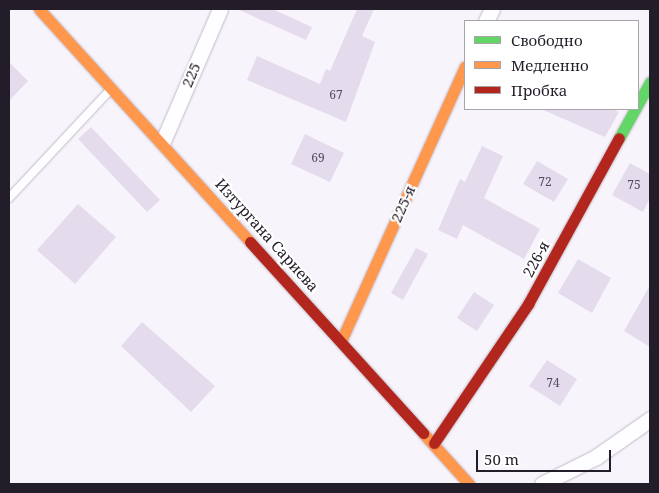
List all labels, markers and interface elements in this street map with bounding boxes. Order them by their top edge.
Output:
legend [464,20,639,110]
text: Свободно [511,30,583,50]
text: Медленно [511,55,589,75]
street label: 225 [178,60,204,90]
text: Пробка [511,80,567,100]
house number: 67 [329,88,343,102]
house number: 69 [311,151,325,165]
street label: Изтургана Сариева [212,175,322,295]
house number: 72 [538,175,552,189]
house number: 75 [627,178,641,192]
street label: 225-я [387,183,419,225]
street label: 226-я [519,238,553,280]
house number: 74 [546,376,560,390]
scale bar [479,440,614,472]
text: 50 m [484,449,519,469]

